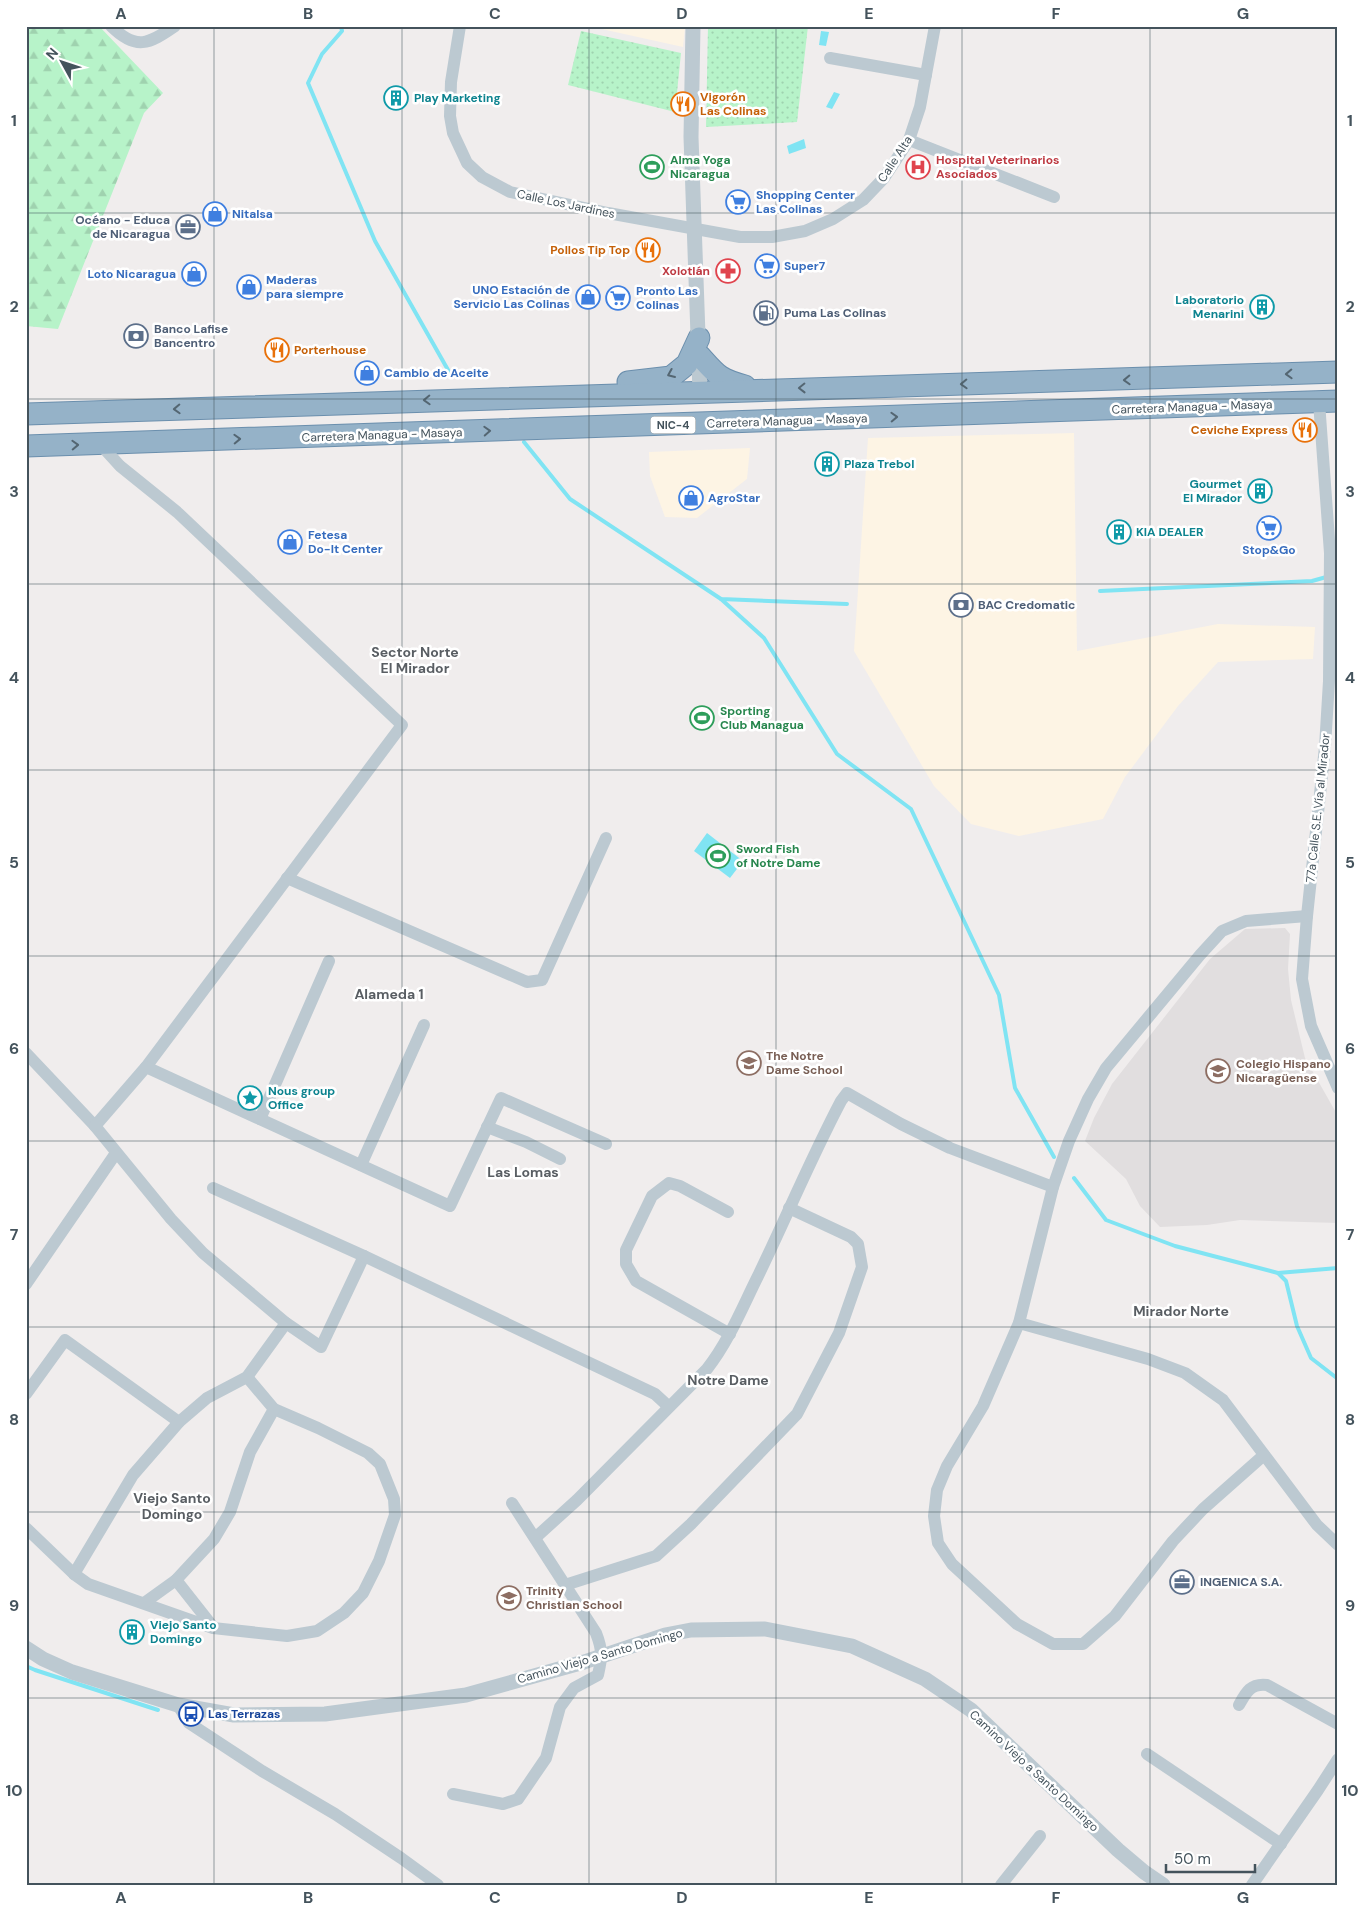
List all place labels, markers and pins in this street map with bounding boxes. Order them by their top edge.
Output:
building icon: Play Marketing [383,85,409,111]
place label: Vigorón Las Colinas [700,89,766,119]
place label: Play Marketing [414,90,501,106]
restaurant icon: Vigorón Las Colinas [670,91,696,117]
place label: Alma Yoga Nicaragua [670,152,731,182]
place label: Hospital Veterinarios Asociados [936,152,1059,182]
sports icon: Alma Yoga Nicaragua [639,154,665,180]
hospital icon: Hospital Veterinarios Asociados [905,154,931,180]
place label: Shopping Center Las Colinas [756,187,855,217]
supermarket icon: Shopping Center Las Colinas [725,189,751,215]
shop icon: Nitalsa [202,201,228,227]
place label: Nitalsa [232,206,273,222]
place label: Océano - Educa de Nicaragua [75,212,170,242]
office icon: Océano - Educa de Nicaragua [175,214,201,240]
restaurant icon: Pollos Tip Top [635,237,661,263]
place label: Pollos Tip Top [550,242,630,258]
supermarket icon: Super7 [754,253,780,279]
pharmacy icon: Xolotlán [715,258,741,284]
place label: Super7 [784,258,826,274]
shop icon: Loto Nicaragua [181,261,207,287]
place label: Xolotlán [662,263,710,279]
place label: Loto Nicaragua [87,266,176,282]
place label: Maderas para siempre [266,272,344,302]
shop icon: Maderas para siempre [236,274,262,300]
place label: UNO Estación de Servicio Las Colinas [453,282,570,312]
place label: Pronto Las Colinas [636,283,698,313]
shop icon: UNO Estación de Servicio Las Colinas [575,284,601,310]
supermarket icon: Pronto Las Colinas [605,285,631,311]
place label: Laboratorio Menarini [1175,292,1244,322]
building icon: Laboratorio Menarini [1249,294,1275,320]
fuel station icon: Puma Las Colinas [753,300,779,326]
place label: Puma Las Colinas [784,305,886,321]
place label: Banco Lafise Bancentro [154,321,228,351]
bank icon: Banco Lafise Bancentro [123,323,149,349]
restaurant icon: Porterhouse [264,337,290,363]
place label: Porterhouse [294,342,366,358]
shop icon: Cambio de Aceite [354,360,380,386]
place label: Cambio de Aceite [384,365,489,381]
restaurant icon: Ceviche Express [1292,417,1318,443]
place label: Ceviche Express [1191,422,1288,438]
building icon: Plaza Trebol [814,451,840,477]
place label: Plaza Trebol [844,456,914,472]
place label: Gourmet El Mirador [1183,476,1242,506]
building icon: Gourmet El Mirador [1247,478,1273,504]
shop icon: AgroStar [678,485,704,511]
place label: AgroStar [708,490,760,506]
supermarket icon: Stop&Go [1256,515,1282,541]
building icon: KIA DEALER [1106,519,1132,545]
place label: KIA DEALER [1136,524,1204,540]
place label: Fetesa Do-It Center [308,527,383,557]
shop icon: Fetesa Do-It Center [277,529,303,555]
place label: Stop&Go [1242,542,1296,558]
bank icon: BAC Credomatic [948,592,974,618]
place label: BAC Credomatic [978,597,1075,613]
place label: Sporting Club Managua [720,703,804,733]
sports icon: Sporting Club Managua [689,705,715,731]
place label: Sword Fish of Notre Dame [736,841,821,871]
sports icon: Sword Fish of Notre Dame [705,843,731,869]
place label: The Notre Dame School [766,1048,843,1078]
school or university icon: The Notre Dame School [736,1050,762,1076]
place label: Colegio Hispano Nicaragüense [1236,1056,1331,1086]
school or university icon: Colegio Hispano Nicaragüense [1205,1058,1231,1084]
place label: Nous group Office [268,1083,335,1113]
place icon: Nous group Office [237,1085,263,1111]
office icon: INGENICA S.A. [1169,1569,1195,1595]
place label: INGENICA S.A. [1200,1574,1282,1590]
place label: Trinity Christian School [526,1583,622,1613]
school or university icon: Trinity Christian School [496,1585,522,1611]
place label: Viejo Santo Domingo [150,1617,216,1647]
building icon: Viejo Santo Domingo [119,1619,145,1645]
bus stop icon: Las Terrazas [178,1701,204,1727]
place label: Las Terrazas [208,1706,280,1722]

